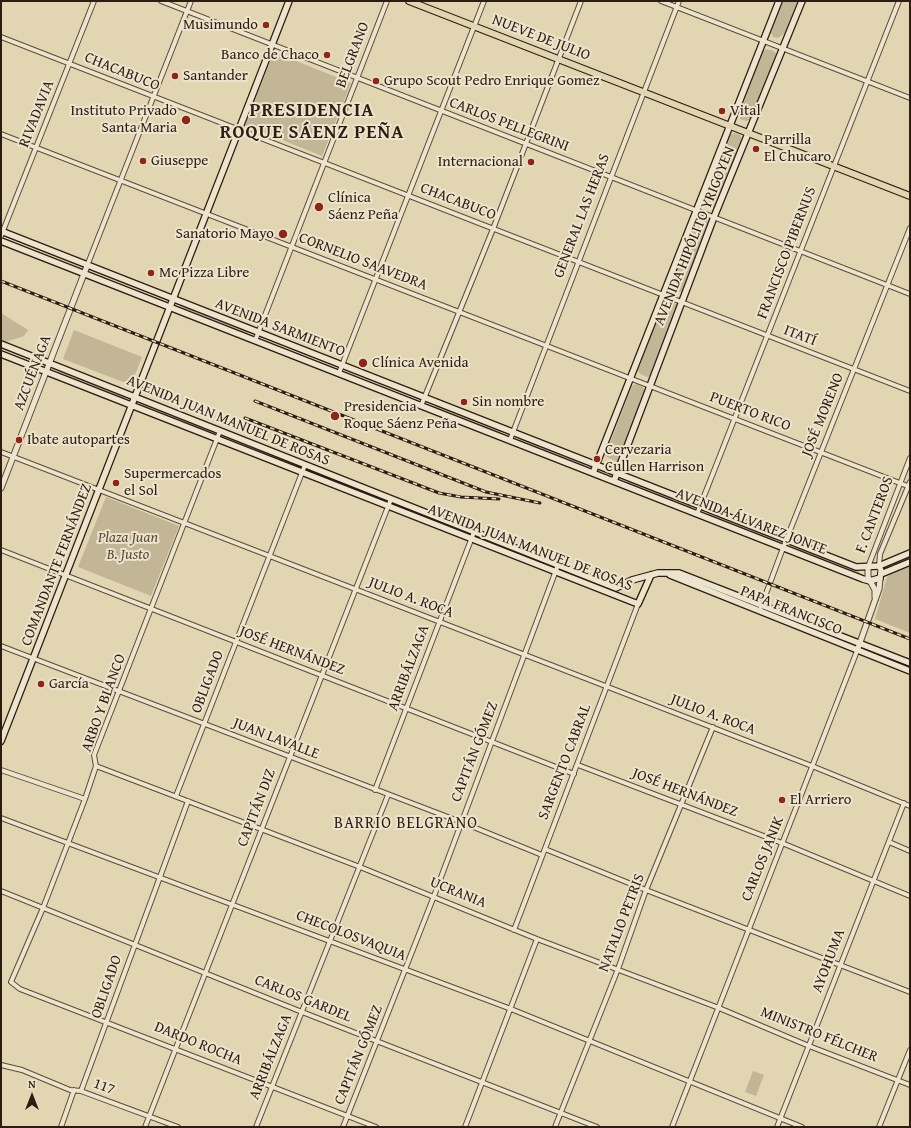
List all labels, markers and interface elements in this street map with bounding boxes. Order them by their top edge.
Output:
street label: NUEVE DE JULIO [489,11,593,65]
place label: Musimundo [183,16,258,34]
marker: Musimundo [261,20,271,30]
street label: BELGRANO [332,20,374,90]
place label: Banco de Chaco [221,46,319,64]
street label: CHACABUCO [82,49,162,95]
marker: Banco de Chaco [322,50,332,60]
place label: Santander [183,67,248,85]
marker: Santander [170,71,180,81]
place label: Grupo Scout Pedro Enrique Gomez [384,72,600,90]
marker: Grupo Scout Pedro Enrique Gomez [371,76,381,86]
street label: RIVADAVIA [15,78,59,150]
street label: CARLOS PELLEGRINI [447,94,571,156]
district label: PRESIDENCIA ROQUE SÁENZ PEÑA [220,100,404,144]
place label: Instituto Privado Santa Maria [70,102,177,137]
place label: Vital [730,102,761,120]
marker: Vital [717,106,727,116]
marker: Instituto Privado Santa Maria [180,114,192,126]
place label: Parrilla El Chucaro [764,131,831,166]
street label: AVENIDA HIPÓLITO YRIGOYEN [651,144,739,328]
marker: Parrilla El Chucaro [751,144,761,154]
street label: GENERAL LAS HERAS [550,151,614,281]
place label: Giuseppe [151,152,208,170]
place label: Internacional [438,153,523,171]
marker: Giuseppe [138,156,148,166]
marker: Internacional [526,157,536,167]
street label: CHACABUCO [418,179,498,225]
street label: FRANCISCO PIBERNUS [754,184,820,322]
place label: Clínica Sáenz Peña [328,189,398,224]
marker: Clínica Sáenz Peña [313,201,325,213]
place label: Sanatorio Mayo [176,225,274,243]
marker: Sanatorio Mayo [277,228,289,240]
street label: CORNELIO SAAVEDRA [296,229,430,295]
place label: Mc Pizza Libre [159,264,249,282]
marker: Mc Pizza Libre [146,268,156,278]
street label: AVENIDA SARMIENTO [212,295,348,361]
street label: ITATÍ [781,322,819,350]
street label: AZCUÉNAGA [10,333,56,413]
place label: Clínica Avenida [372,354,468,372]
marker: Clínica Avenida [357,357,369,369]
street label: JOSÉ MORENO [798,371,848,459]
street label: AVENIDA JUAN MANUEL DE ROSAS [124,372,332,470]
street label: PUERTO RICO [707,388,793,436]
place label: Sin nombre [472,393,544,411]
marker: Sin nombre [459,397,469,407]
place label: Presidencia Roque Sáenz Peña [344,398,457,433]
marker: Presidencia Roque Sáenz Peña [329,410,341,422]
place label: Ibate autopartes [27,431,130,449]
marker: Ibate autopartes [14,435,24,445]
place label: Cervezaria Cullen Harrison [605,441,704,476]
marker: Cervezaria Cullen Harrison [592,454,602,464]
place label: Supermercados el Sol [124,465,221,500]
street label: F. CANTEROS [852,474,898,556]
marker: Supermercados el Sol [111,478,121,488]
street label: COMANDANTE FERNÁNDEZ [18,481,96,649]
street label: AVENIDA ÁLVAREZ JONTE [673,485,829,559]
street label: AVENIDA JUAN MANUEL DE ROSAS [425,501,635,595]
park label: Plaza Juan B. Justo [98,529,158,564]
street label: JULIO A. ROCA [366,574,456,622]
street label: PAPA FRANCISCO [738,582,844,640]
street label: ARRIBÁLZAGA [384,622,434,714]
street label: JOSÉ HERNÁNDEZ [237,623,347,679]
street label: OBLIGADO [188,648,228,716]
street label: ARBO Y BLANCO [78,652,130,754]
place label: García [49,675,89,693]
marker: García [36,679,46,689]
street label: JULIO A. ROCA [668,691,758,739]
street label: CAPITÁN GÓMEZ [448,699,502,805]
street label: SARGENTO CABRAL [535,702,595,822]
street label: JUAN LAVALLE [230,714,322,764]
street label: JOSÉ HERNÁNDEZ [630,765,740,821]
street label: CAPITÁN DIZ [234,767,280,849]
place label: El Arriero [790,791,851,809]
marker: El Arriero [777,795,787,805]
district label: BARRIO BELGRANO [334,814,478,834]
street label: CARLOS JANIK [738,814,788,904]
street label: NATALIO PETRIS [595,871,649,975]
street label: UCRANIA [427,874,489,912]
street label: CHECOLOSVAQUIA [293,907,409,965]
street label: AYOHUMA [809,927,849,995]
street label: OBLIGADO [88,953,126,1021]
street label: CARLOS GARDEL [252,971,354,1027]
street label: CAPITÁN GÓMEZ [331,1003,387,1107]
street label: MINISTRO FÉLCHER [758,1003,880,1067]
street label: ARRIBÁLZAGA [246,1012,296,1102]
street label: DARDO ROCHA [152,1018,244,1070]
street label: 117 [91,1075,117,1099]
north arrow [12,1076,52,1116]
text: N [28,1076,36,1092]

